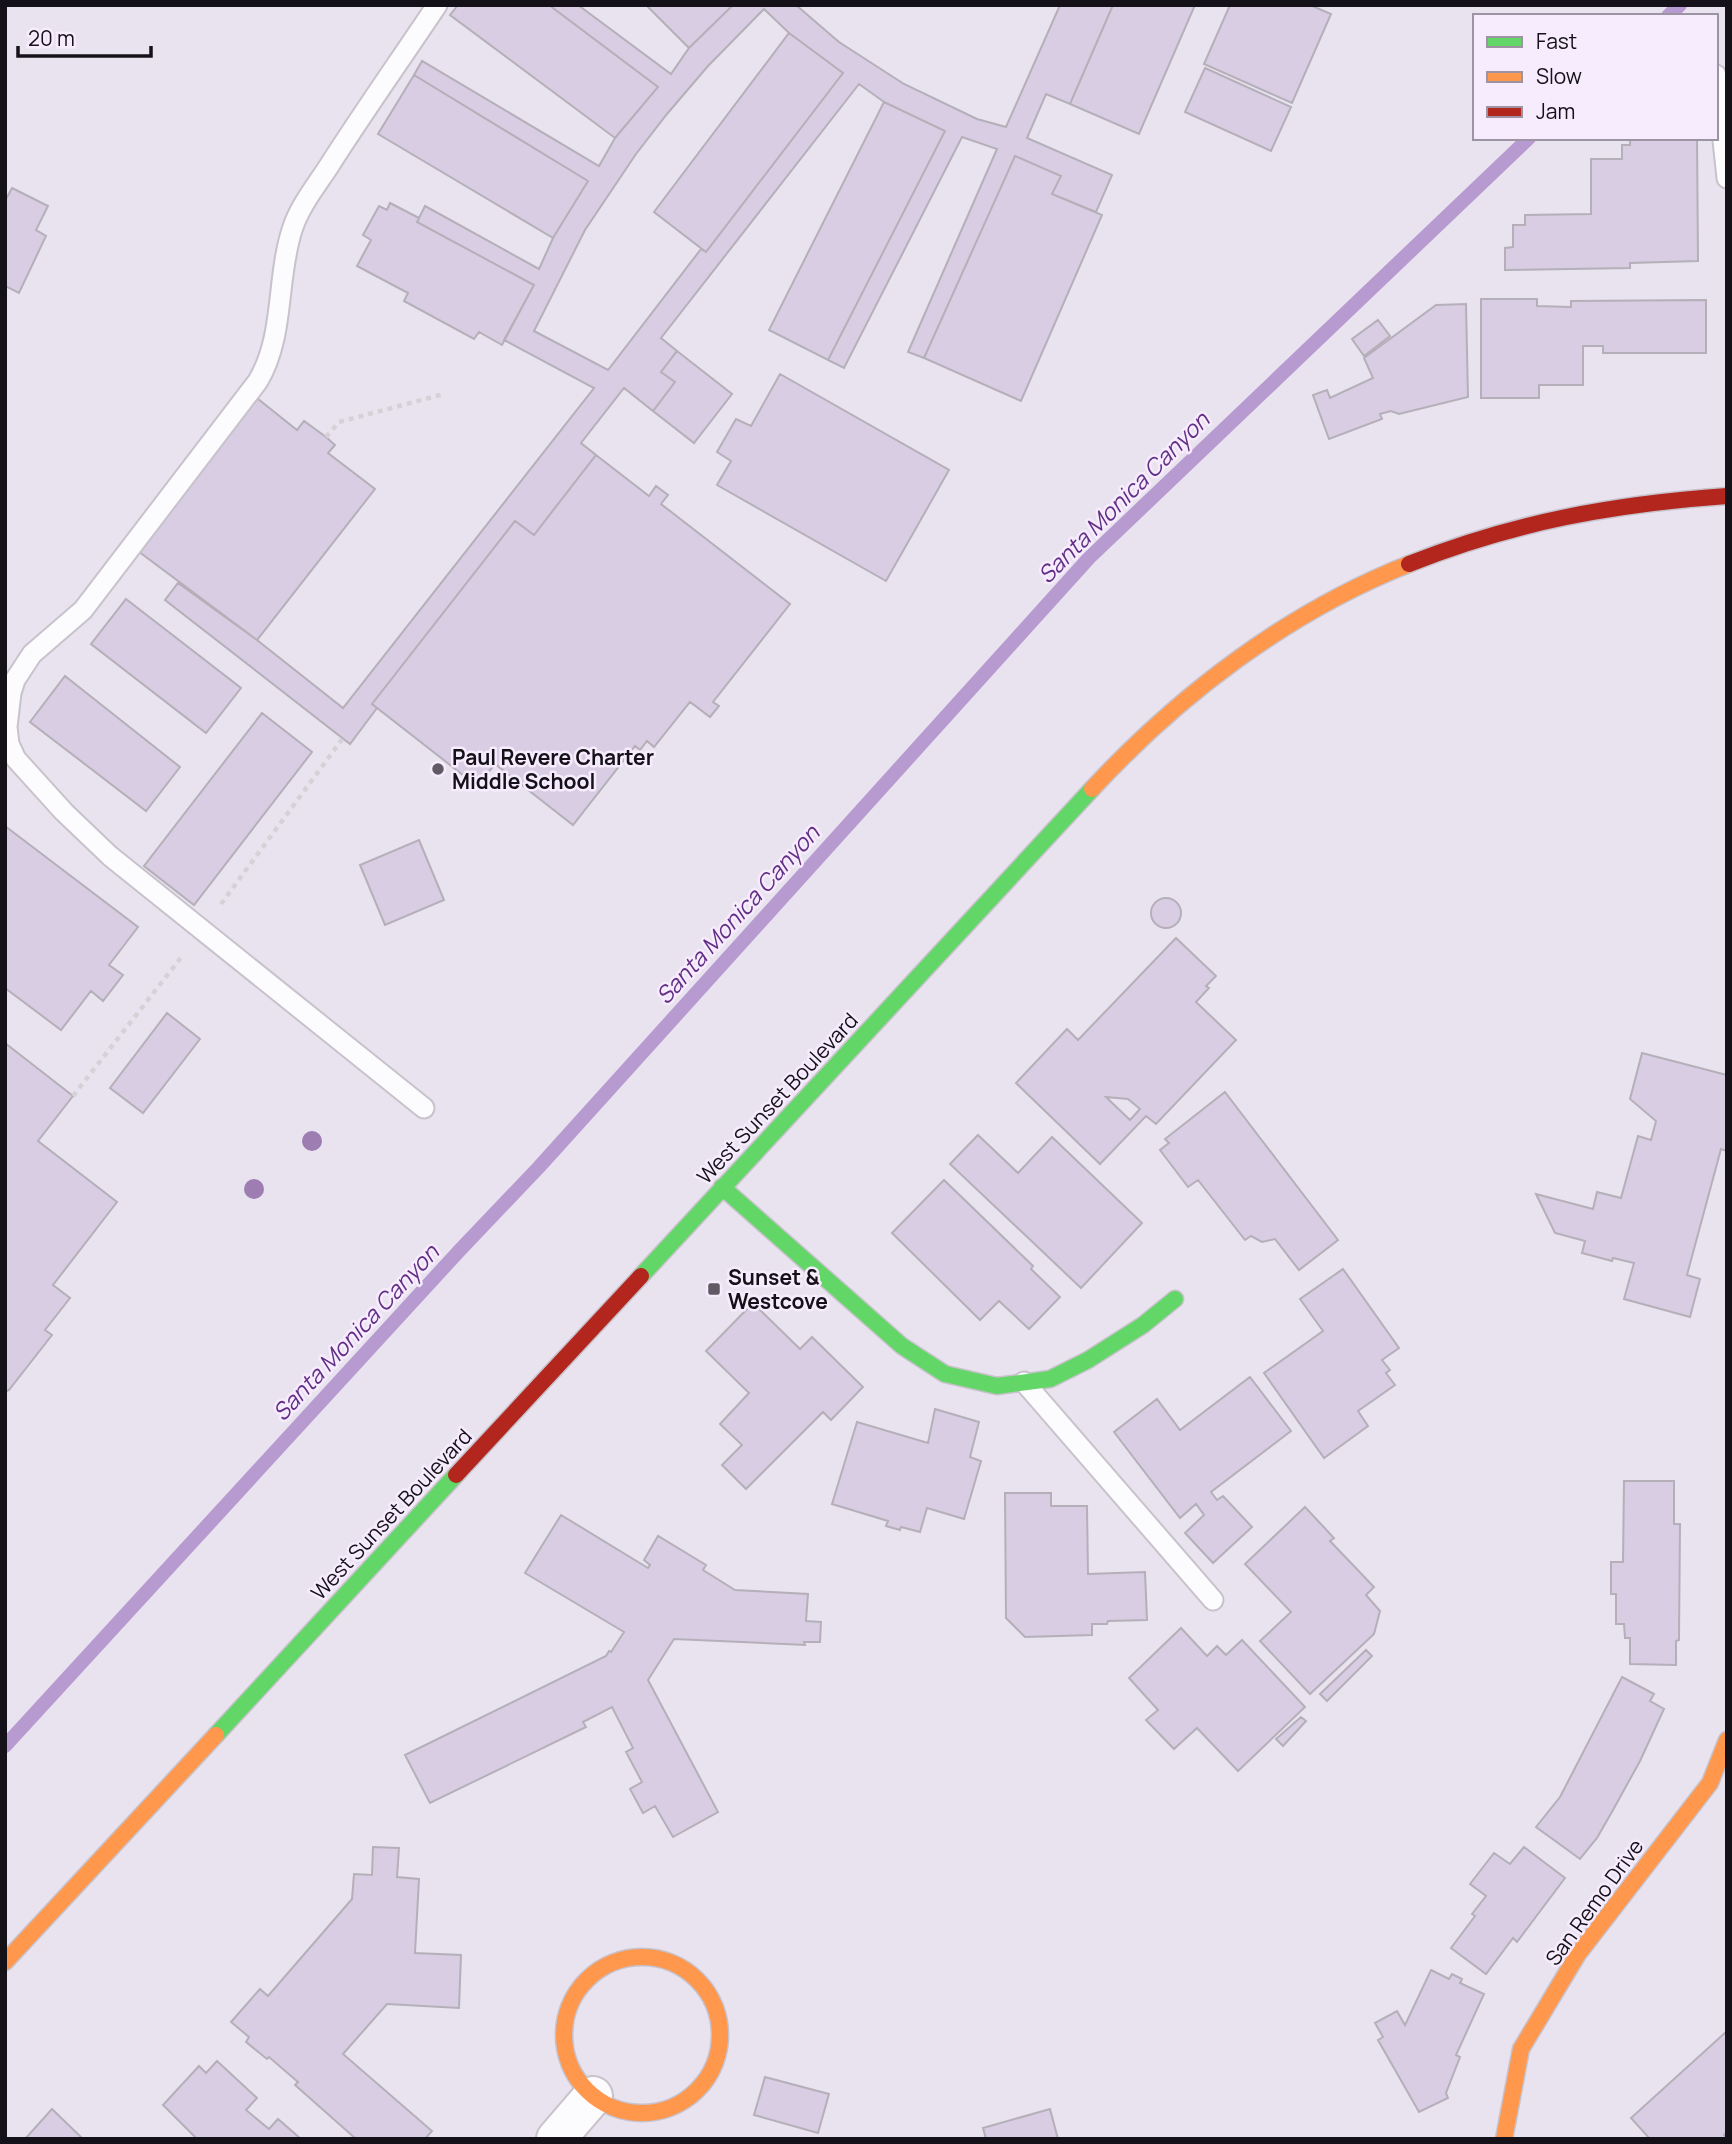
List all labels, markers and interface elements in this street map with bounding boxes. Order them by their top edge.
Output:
scale bar [18,14,150,58]
legend [1473,14,1718,140]
text: 20 m [28,24,75,52]
text: Fast [1536,27,1577,55]
text: Slow [1536,62,1582,90]
text: Jam [1536,97,1575,125]
water label: Santa Monica Canyon [1030,403,1217,590]
place label: Paul Revere Charter Middle School [452,743,654,795]
marker: Paul Revere Charter Middle School [430,761,446,777]
water label: Santa Monica Canyon [648,817,827,1010]
street label: West Sunset Boulevard [690,1006,864,1190]
water label: Santa Monica Canyon [265,1236,446,1427]
place label: Sunset & Westcove [728,1263,828,1315]
marker: Sunset & Westcove [706,1281,722,1297]
street label: West Sunset Boulevard [304,1422,478,1606]
street label: San Remo Drive [1539,1833,1649,1971]

